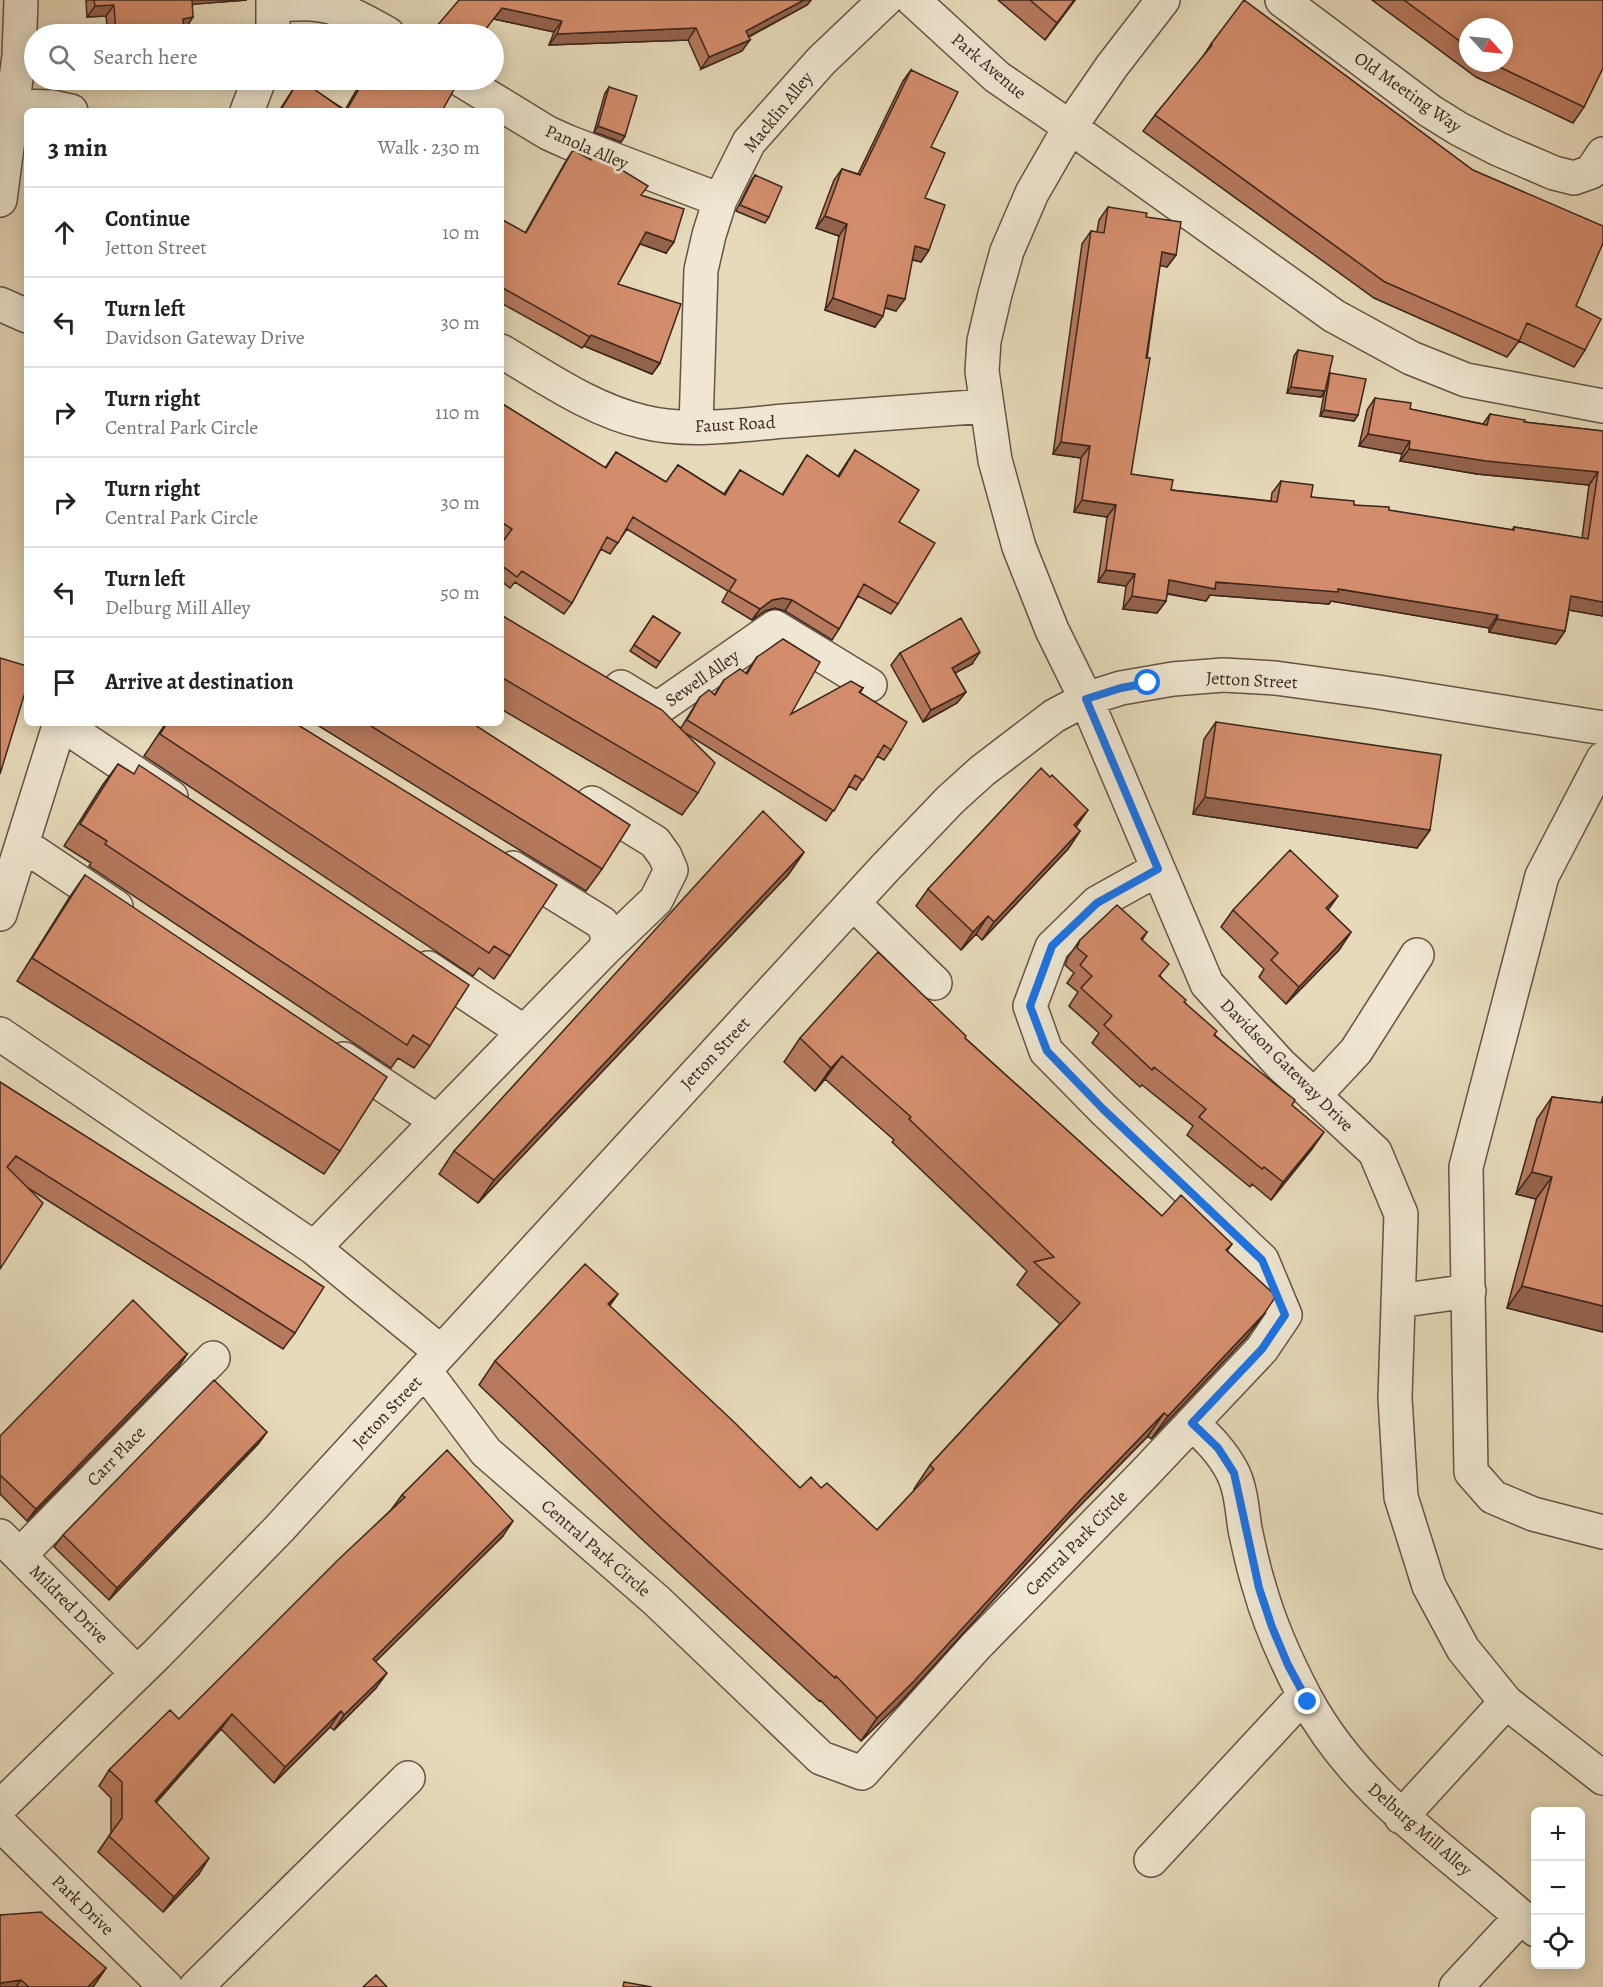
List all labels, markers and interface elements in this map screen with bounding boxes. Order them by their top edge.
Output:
north arrow [1459,18,1513,72]
search box [24,24,504,90]
street label: Park Avenue [946,28,1032,104]
icon: search [45,41,78,74]
text: Search here [93,42,198,72]
street label: Old Meeting Way [1350,46,1467,139]
street label: Macklin Alley [738,66,819,158]
street label: Panola Alley [542,119,633,176]
text: 3 min [48,130,108,165]
text: Walk · 230 m [378,134,480,161]
text: Continue [105,204,190,234]
icon: ahead [48,216,81,249]
text: 10 m [442,219,480,246]
text: Jetton Street [105,234,207,261]
text: Turn left [105,294,185,324]
icon: left [48,306,81,339]
text: 30 m [440,309,480,336]
text: Davidson Gateway Drive [105,324,305,351]
text: Turn right [105,384,201,414]
icon: right [48,396,81,429]
text: 110 m [435,399,480,426]
street label: Faust Road [694,410,776,438]
text: Central Park Circle [105,414,258,441]
text: Turn right [105,474,201,504]
icon: right [48,486,81,519]
text: 30 m [440,489,480,516]
text: Central Park Circle [105,504,258,531]
text: Turn left [105,564,185,594]
icon: left [48,576,81,609]
text: 50 m [440,579,480,606]
text: Delburg Mill Alley [105,594,251,621]
street label: Sewell Alley [660,643,745,712]
icon: arrive [48,666,81,699]
street label: Jetton Street [1206,666,1299,694]
text: Arrive at destination [105,667,294,697]
route start [1134,669,1160,695]
street label: Davidson Gateway Drive [1215,993,1359,1137]
street label: Jetton Street [675,1011,755,1095]
street label: Jetton Street [347,1370,427,1454]
street label: Carr Place [81,1421,151,1491]
street label: Central Park Circle [1019,1485,1133,1601]
street label: Central Park Circle [536,1494,656,1602]
street label: Mildred Drive [24,1559,114,1649]
route end [1294,1688,1320,1714]
street label: Delburg Mill Alley [1363,1777,1478,1882]
map controls [1531,1807,1585,1969]
button: + [1531,1807,1585,1861]
button: − [1531,1861,1585,1915]
street label: Park Drive [47,1869,119,1941]
button: locate [1531,1915,1585,1969]

